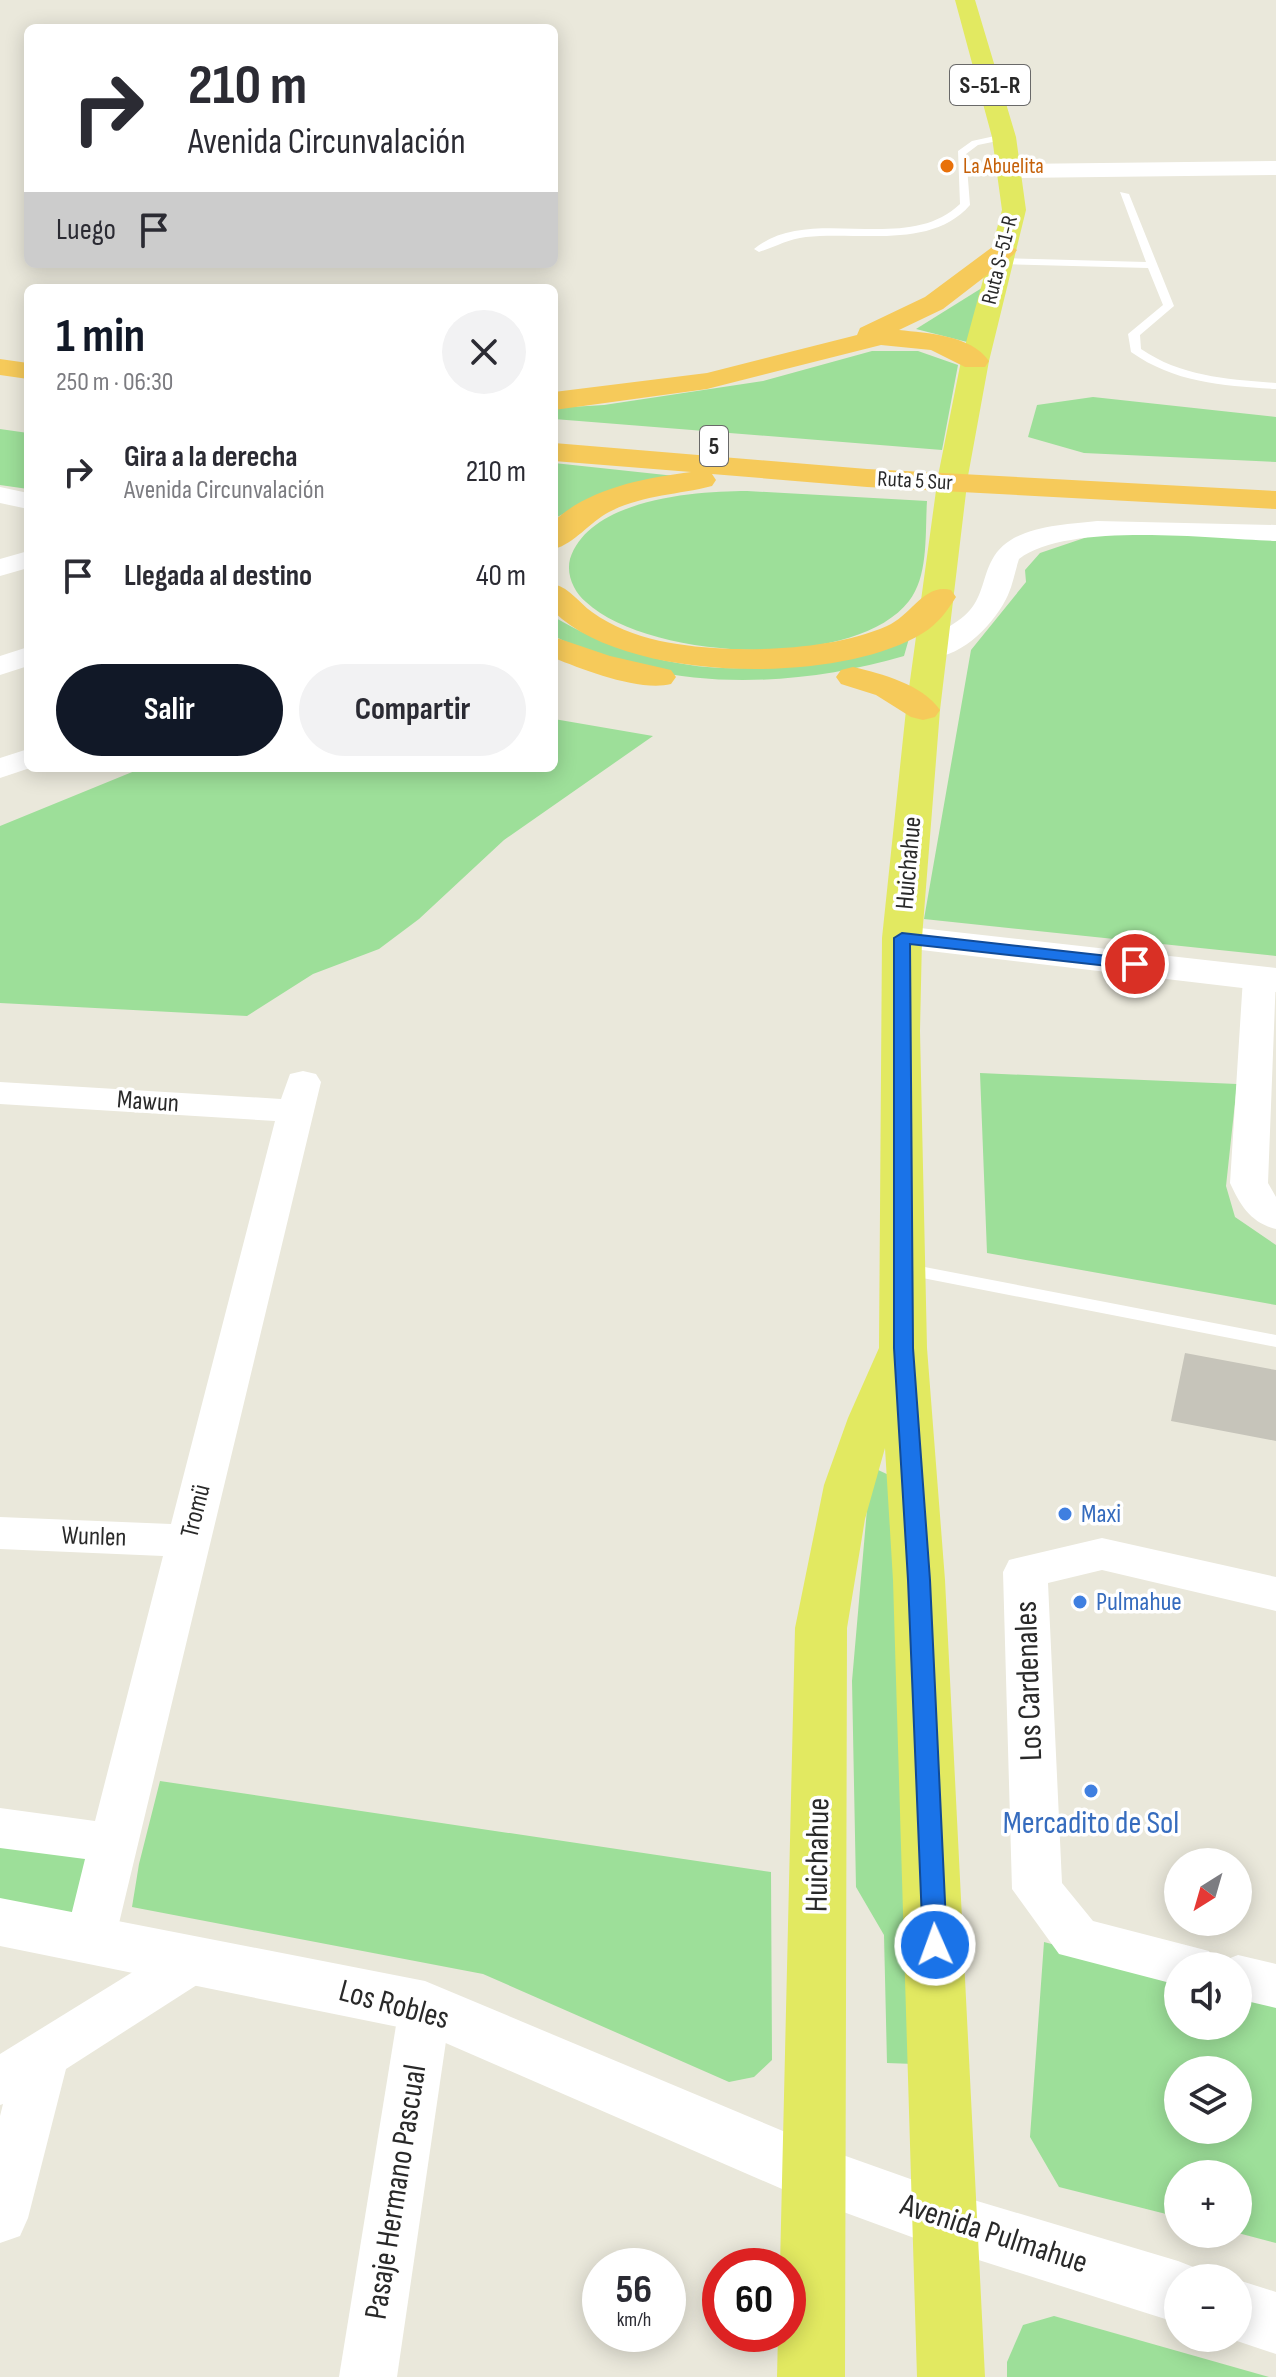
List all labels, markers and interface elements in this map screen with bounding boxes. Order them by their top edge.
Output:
text: 210 m [188,53,307,120]
icon: right [56,56,160,160]
road number: S-51-R [950,65,1030,105]
text: Avenida Circunvalación [188,121,466,164]
place label: La Abuelita [963,153,1044,180]
marker: La Abuelita [938,157,956,175]
icon: arrive [132,208,176,252]
text: Luego [56,212,116,248]
street label: Ruta S-51-R [976,213,1024,307]
text: 1 min [56,308,145,365]
button: close [442,310,526,394]
text: 250 m · 06:30 [56,367,173,398]
road number: 5 [700,426,728,466]
text: Gira a la derecha [124,439,298,475]
icon: right [56,450,100,494]
text: 210 m [466,454,526,490]
street label: Ruta 5 Sur [877,466,953,496]
text: Avenida Circunvalación [124,475,325,506]
icon: arrive [56,554,100,598]
text: Llegada al destino [124,558,312,594]
text: 40 m [476,558,526,594]
button: Salir [56,664,283,756]
button: Compartir [299,664,526,756]
street label: Huichahue [890,815,928,911]
pin [1101,930,1169,998]
icon: arrive [1113,942,1157,986]
street label: Mawun [116,1084,180,1120]
street label: Tromü [174,1481,218,1541]
place label: Maxi [1081,1499,1121,1530]
marker: Maxi [1056,1505,1074,1523]
street label: Wunlen [61,1520,127,1554]
place label: Pulmahue [1096,1587,1182,1618]
marker: Pulmahue [1071,1593,1089,1611]
street label: Los Cardenales [1007,1600,1051,1762]
marker: Mercadito de Sol [1082,1782,1100,1800]
street label: Huichahue [798,1797,838,1913]
place label: Mercadito de Sol [1003,1804,1179,1843]
north arrow [1164,1848,1252,1936]
map controls [1164,1848,1252,2352]
position arrow [893,1903,977,1987]
button: sound [1164,1952,1252,2040]
street label: Los Robles [335,1972,453,2038]
button: layers [1164,2056,1252,2144]
street label: Pasaje Hermano Pascual [357,2062,435,2322]
button: + [1164,2160,1252,2248]
street label: Avenida Pulmahue [895,2185,1092,2283]
speed limit sign: 60 [702,2248,806,2352]
button: − [1164,2264,1252,2352]
text: 56 [616,2266,652,2314]
text: km/h [617,2308,651,2332]

